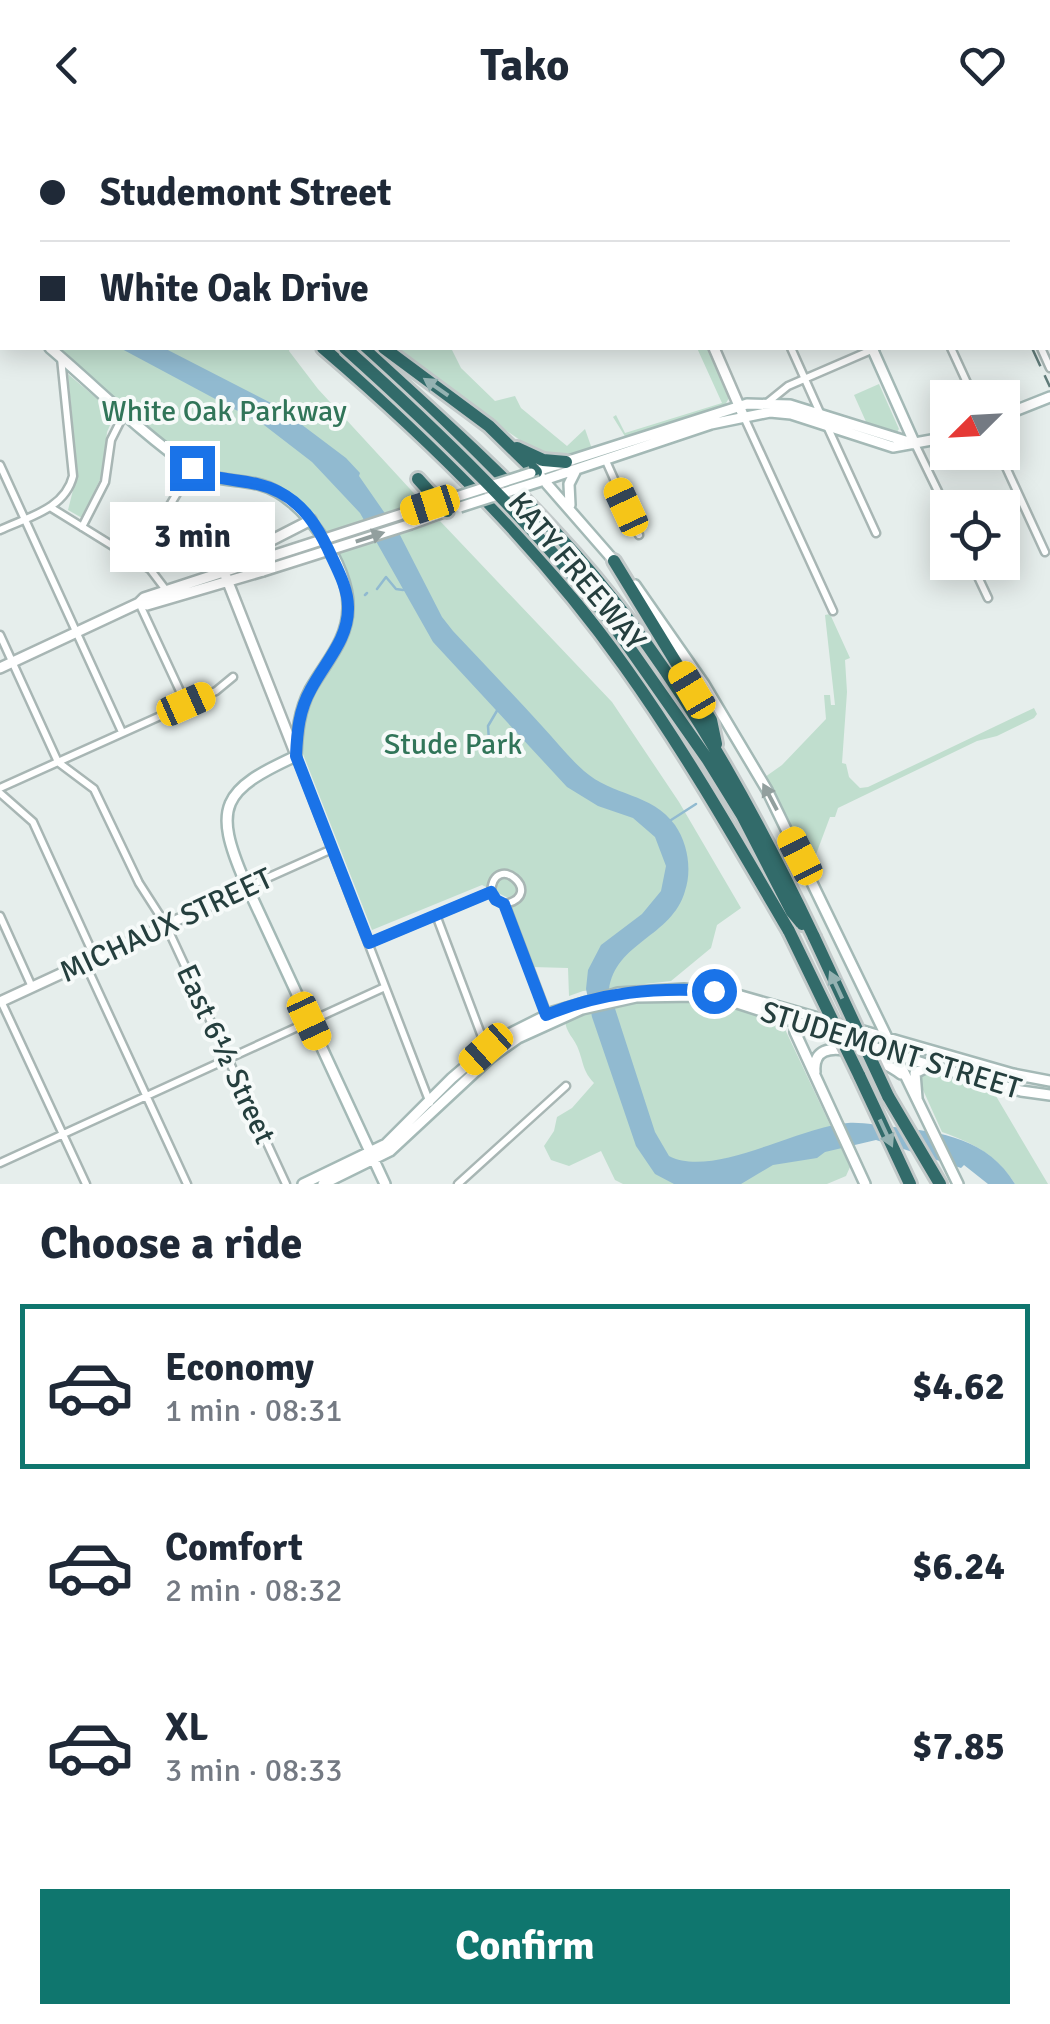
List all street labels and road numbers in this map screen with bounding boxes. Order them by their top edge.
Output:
street label: KATY FREEWAY [500,485,653,658]
street label: MICHAUX STREET [54,860,279,991]
street label: East 6½ Street [168,959,283,1150]
street label: STUDEMONT STREET [756,993,1026,1108]

